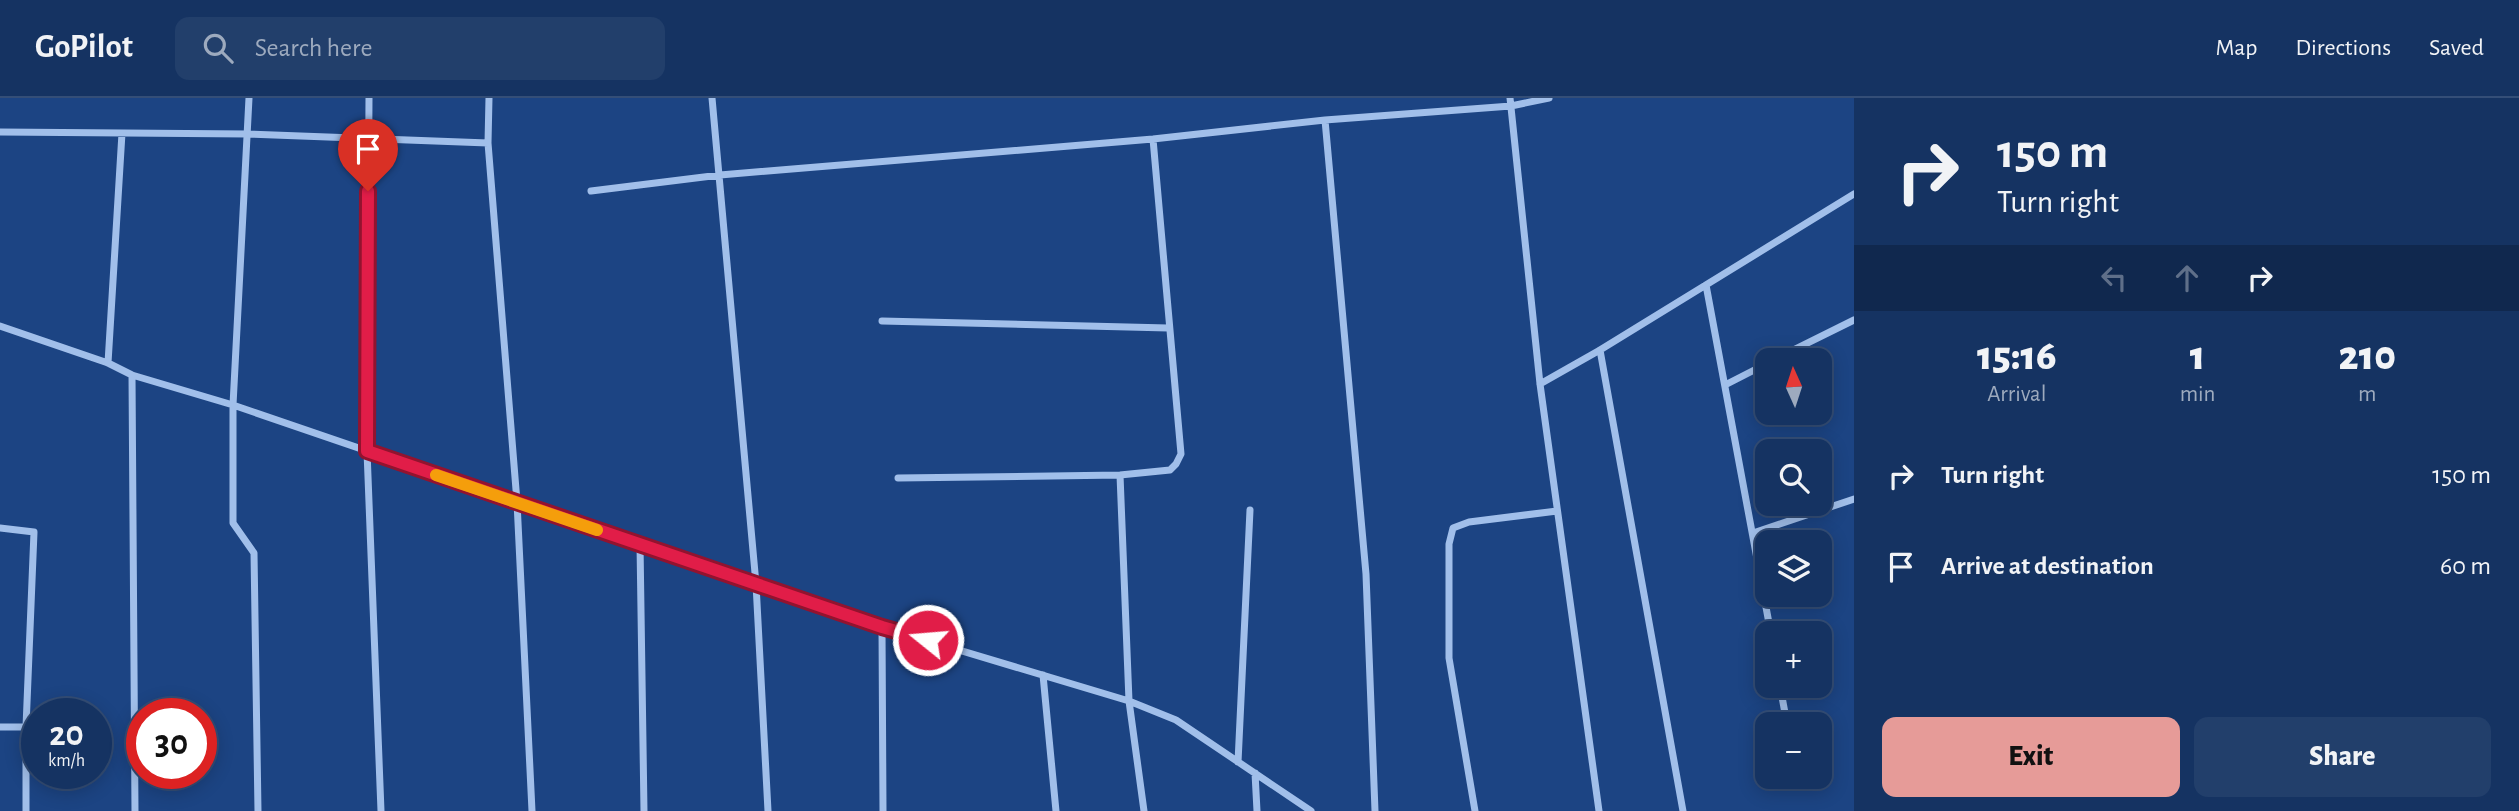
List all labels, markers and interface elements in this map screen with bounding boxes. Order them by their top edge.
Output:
search box [175,17,665,80]
icon: search [199,29,237,67]
text: GoPilot [35,31,133,64]
text: Search here [255,35,372,61]
text: Map [2215,36,2257,60]
text: Directions [2295,36,2391,60]
text: Saved [2429,36,2484,60]
pin [338,119,398,191]
icon: right [1882,126,1973,217]
text: 150 m [1997,128,2108,177]
icon: arrive [349,130,387,168]
text: Turn right [1997,186,2119,218]
icon: left [2095,259,2133,297]
icon: ahead [2168,259,2206,297]
icon: right [2241,259,2279,297]
text: 15:16 [1977,335,2057,377]
text: 1 [2190,335,2205,377]
text: 210 [2339,335,2396,377]
north arrow [1755,348,1832,425]
map controls [1755,348,1832,789]
text: Arrival [1987,383,2046,406]
text: min [2180,383,2215,406]
text: m [2358,383,2376,406]
button: search [1755,439,1832,516]
icon: right [1882,457,1920,495]
text: Turn right [1941,462,2044,488]
text: 150 m [2432,462,2491,488]
button: layers [1755,530,1832,607]
icon: arrive [1882,548,1920,586]
text: Arrive at destination [1941,553,2154,579]
text: 60 m [2440,553,2491,579]
position arrow [891,603,965,677]
button: + [1755,621,1832,698]
speed limit sign: 30 [126,698,217,789]
button: − [1755,712,1832,789]
text: 20 [49,717,84,752]
button: Exit [1882,717,2180,797]
button: Share [2194,717,2491,797]
text: km/h [48,752,85,770]

